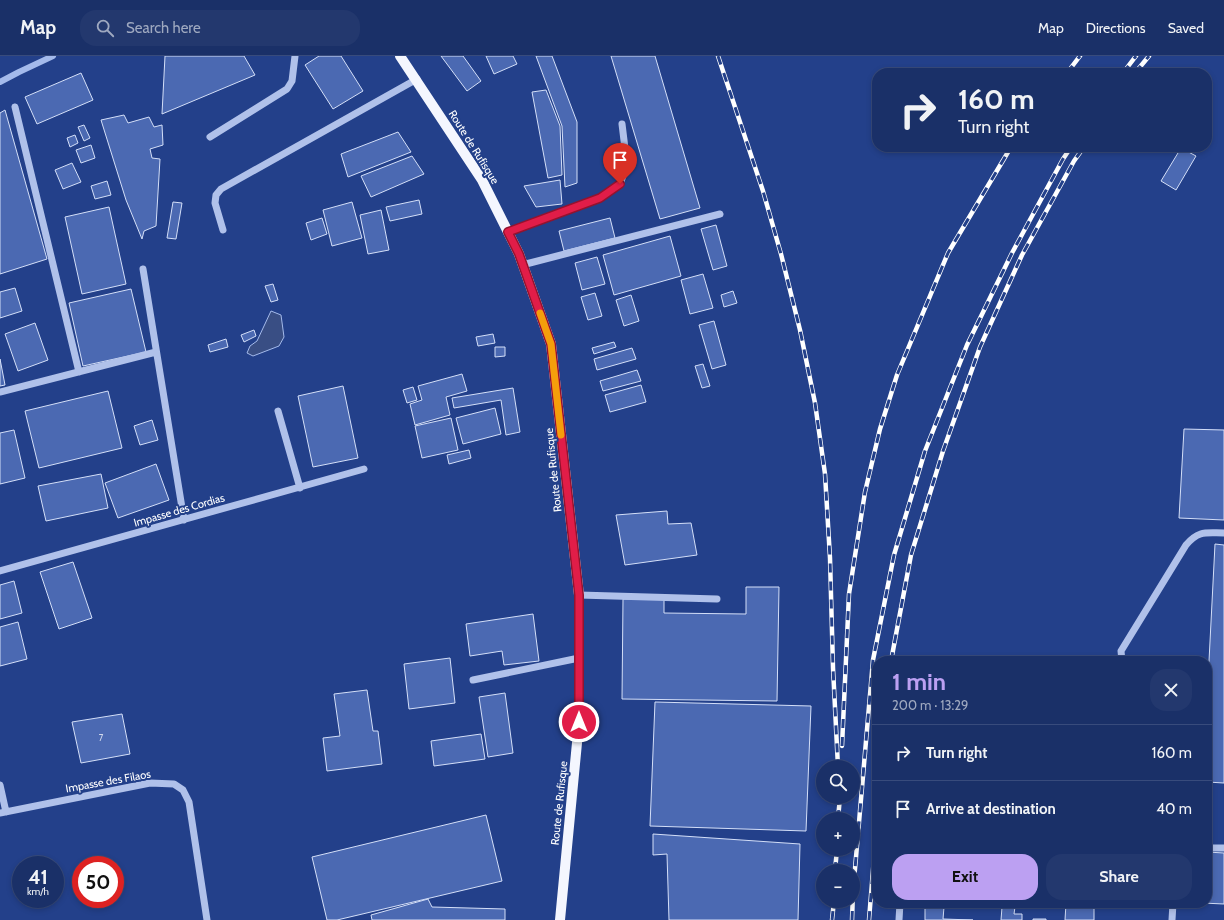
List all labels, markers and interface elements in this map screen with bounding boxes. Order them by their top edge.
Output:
search box [80,10,360,46]
text: Map [20,16,56,39]
icon: search [94,17,116,39]
text: Search here [126,19,201,37]
text: Map [1038,19,1064,37]
text: Directions [1086,19,1146,37]
text: Saved [1168,19,1204,37]
text: 160 m [958,82,1034,116]
icon: right [892,84,944,136]
street label: Route de Rufisque [446,107,503,187]
text: Turn right [958,116,1029,138]
pin [603,143,637,184]
icon: arrive [609,149,631,171]
street label: Route de Rufisque [542,427,564,513]
street label: Impasse des Cordias [132,490,227,530]
text: 1 min [892,667,946,696]
button: close [1150,669,1192,711]
text: 200 m · 13:29 [892,697,968,713]
position arrow [558,701,600,743]
house number: 7 [99,732,104,743]
icon: right [892,742,914,764]
text: Turn right [926,744,987,762]
text: 160 m [1152,744,1192,762]
street label: Route de Rufisque [548,760,570,846]
map controls [816,760,860,908]
button: search [816,760,860,804]
street label: Impasse des Filaos [64,767,152,795]
icon: arrive [892,798,914,820]
text: Arrive at destination [926,800,1056,818]
text: 40 m [1156,800,1192,818]
button: + [816,812,860,856]
button: Exit [892,854,1038,900]
button: Share [1046,854,1192,900]
speed limit sign: 50 [72,856,124,908]
button: − [816,864,860,908]
text: 41 [28,865,48,889]
text: km/h [27,885,49,898]

